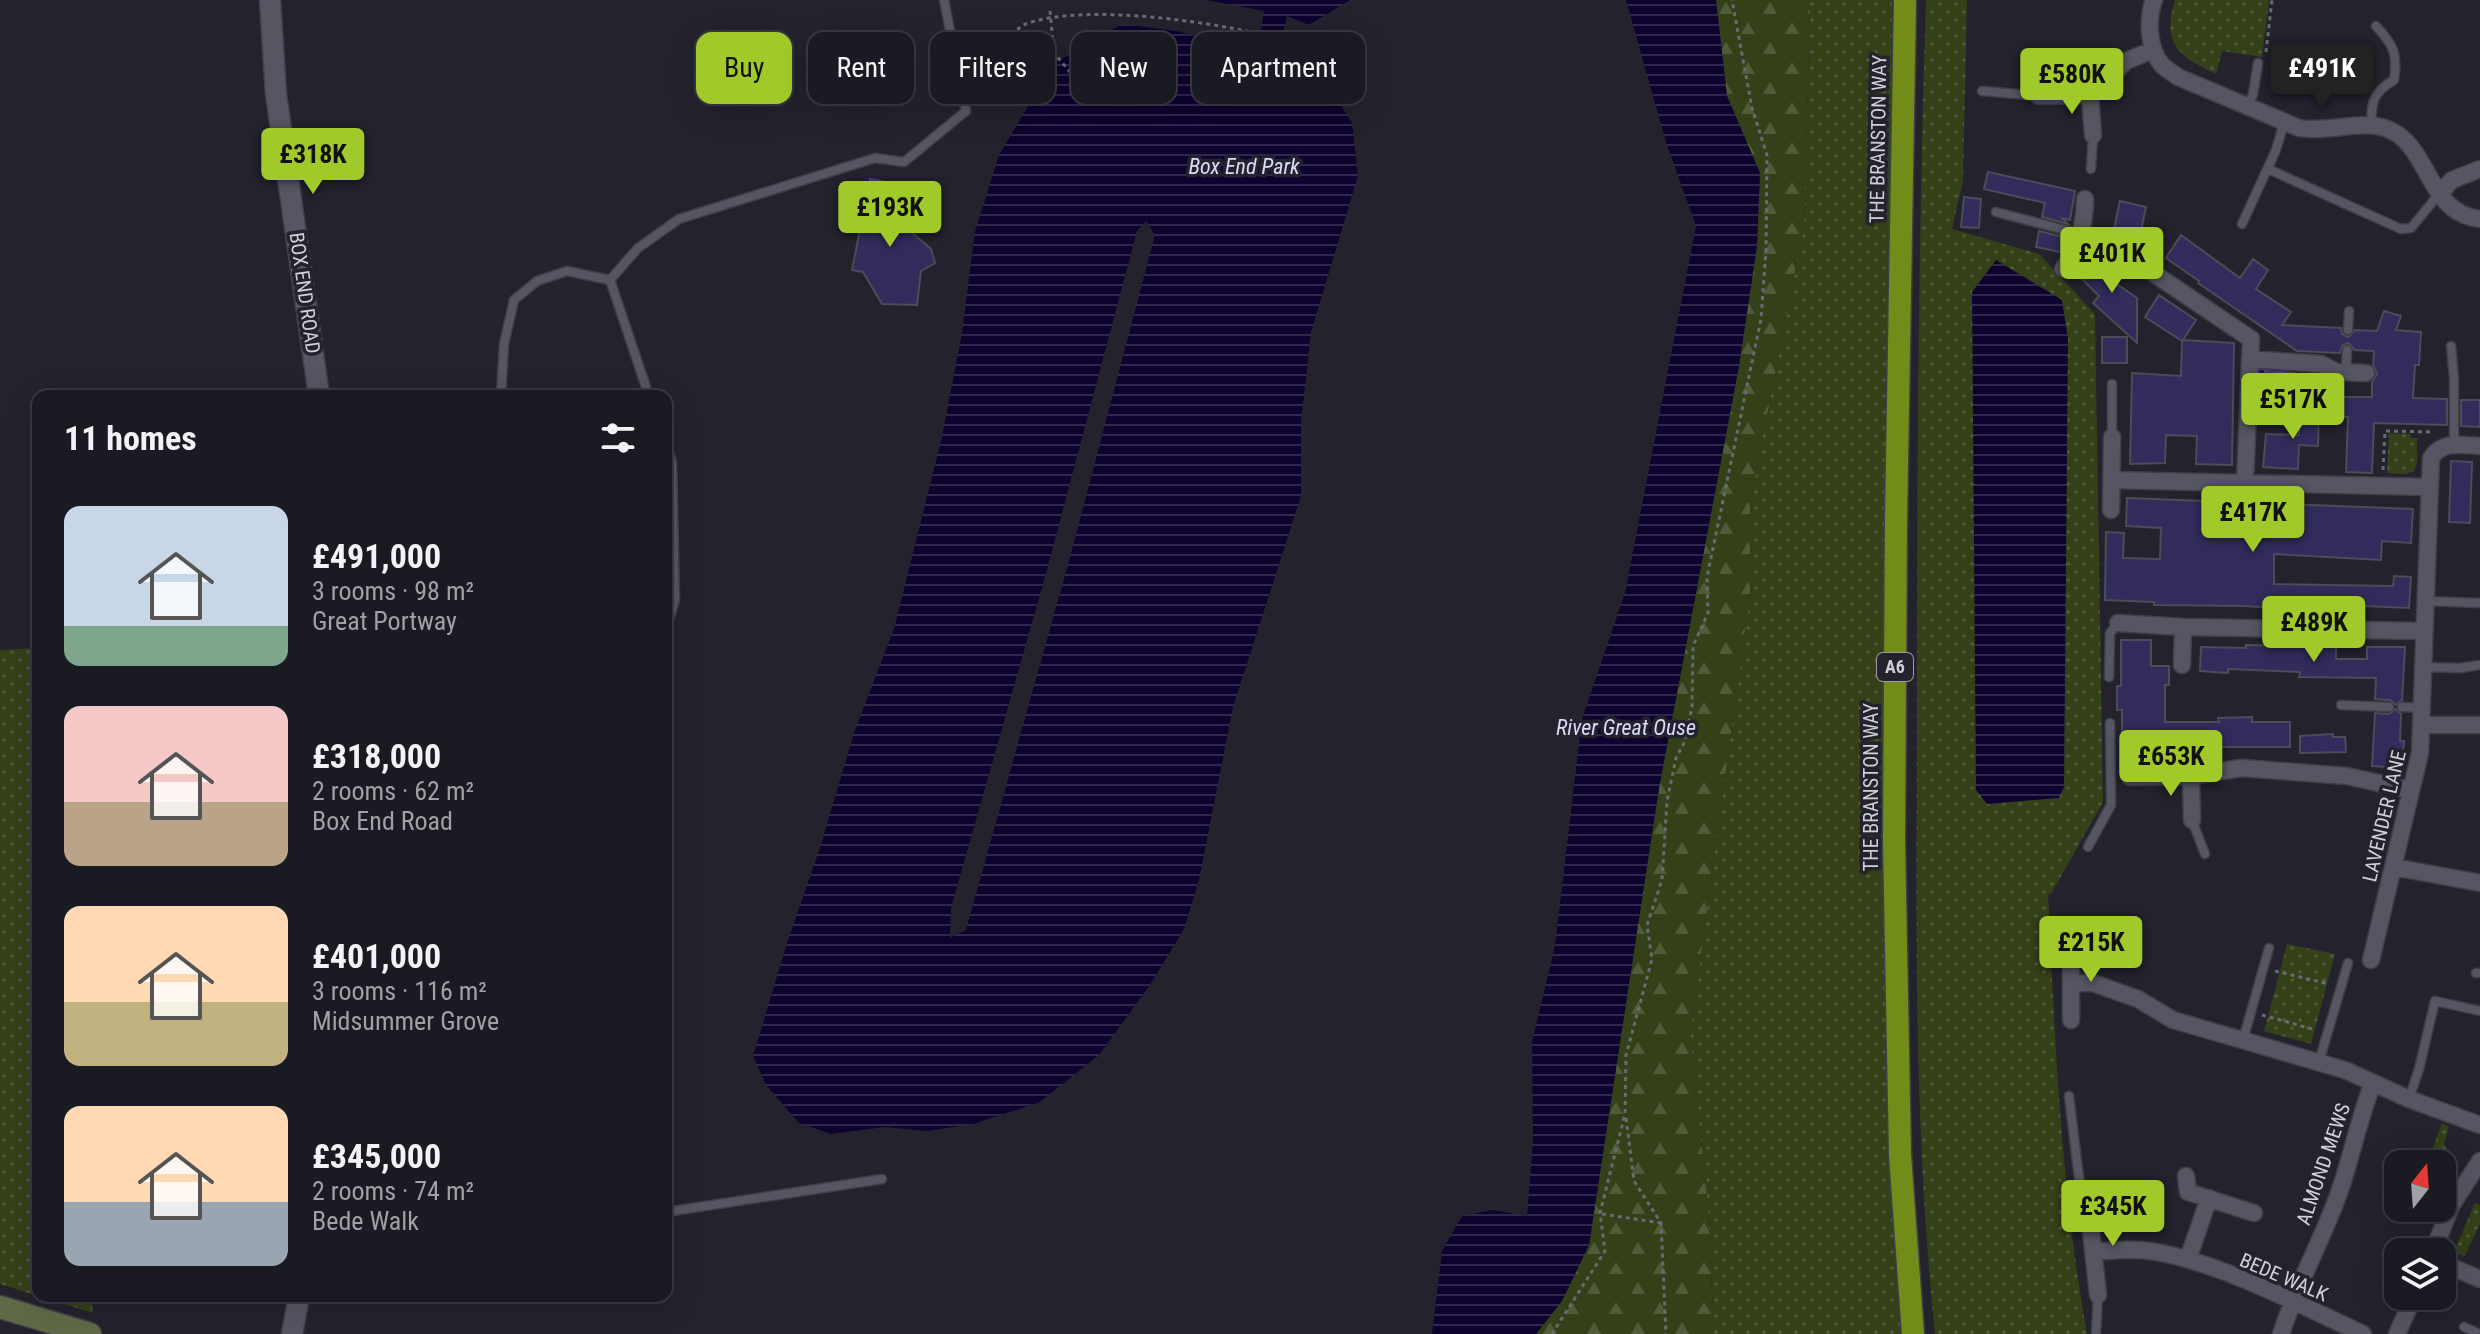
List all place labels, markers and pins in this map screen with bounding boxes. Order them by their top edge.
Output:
pin: £491K [2266,42,2378,110]
pin: £580K [2016,48,2128,116]
pin: £318K [257,128,369,196]
pin: £193K [834,181,946,249]
pin: £401K [2056,227,2168,295]
pin: £517K [2237,373,2349,441]
pin: £417K [2197,486,2309,554]
pin: £489K [2258,596,2370,664]
pin: £653K [2115,730,2227,798]
pin: £215K [2035,916,2147,984]
pin: £345K [2057,1180,2169,1248]

